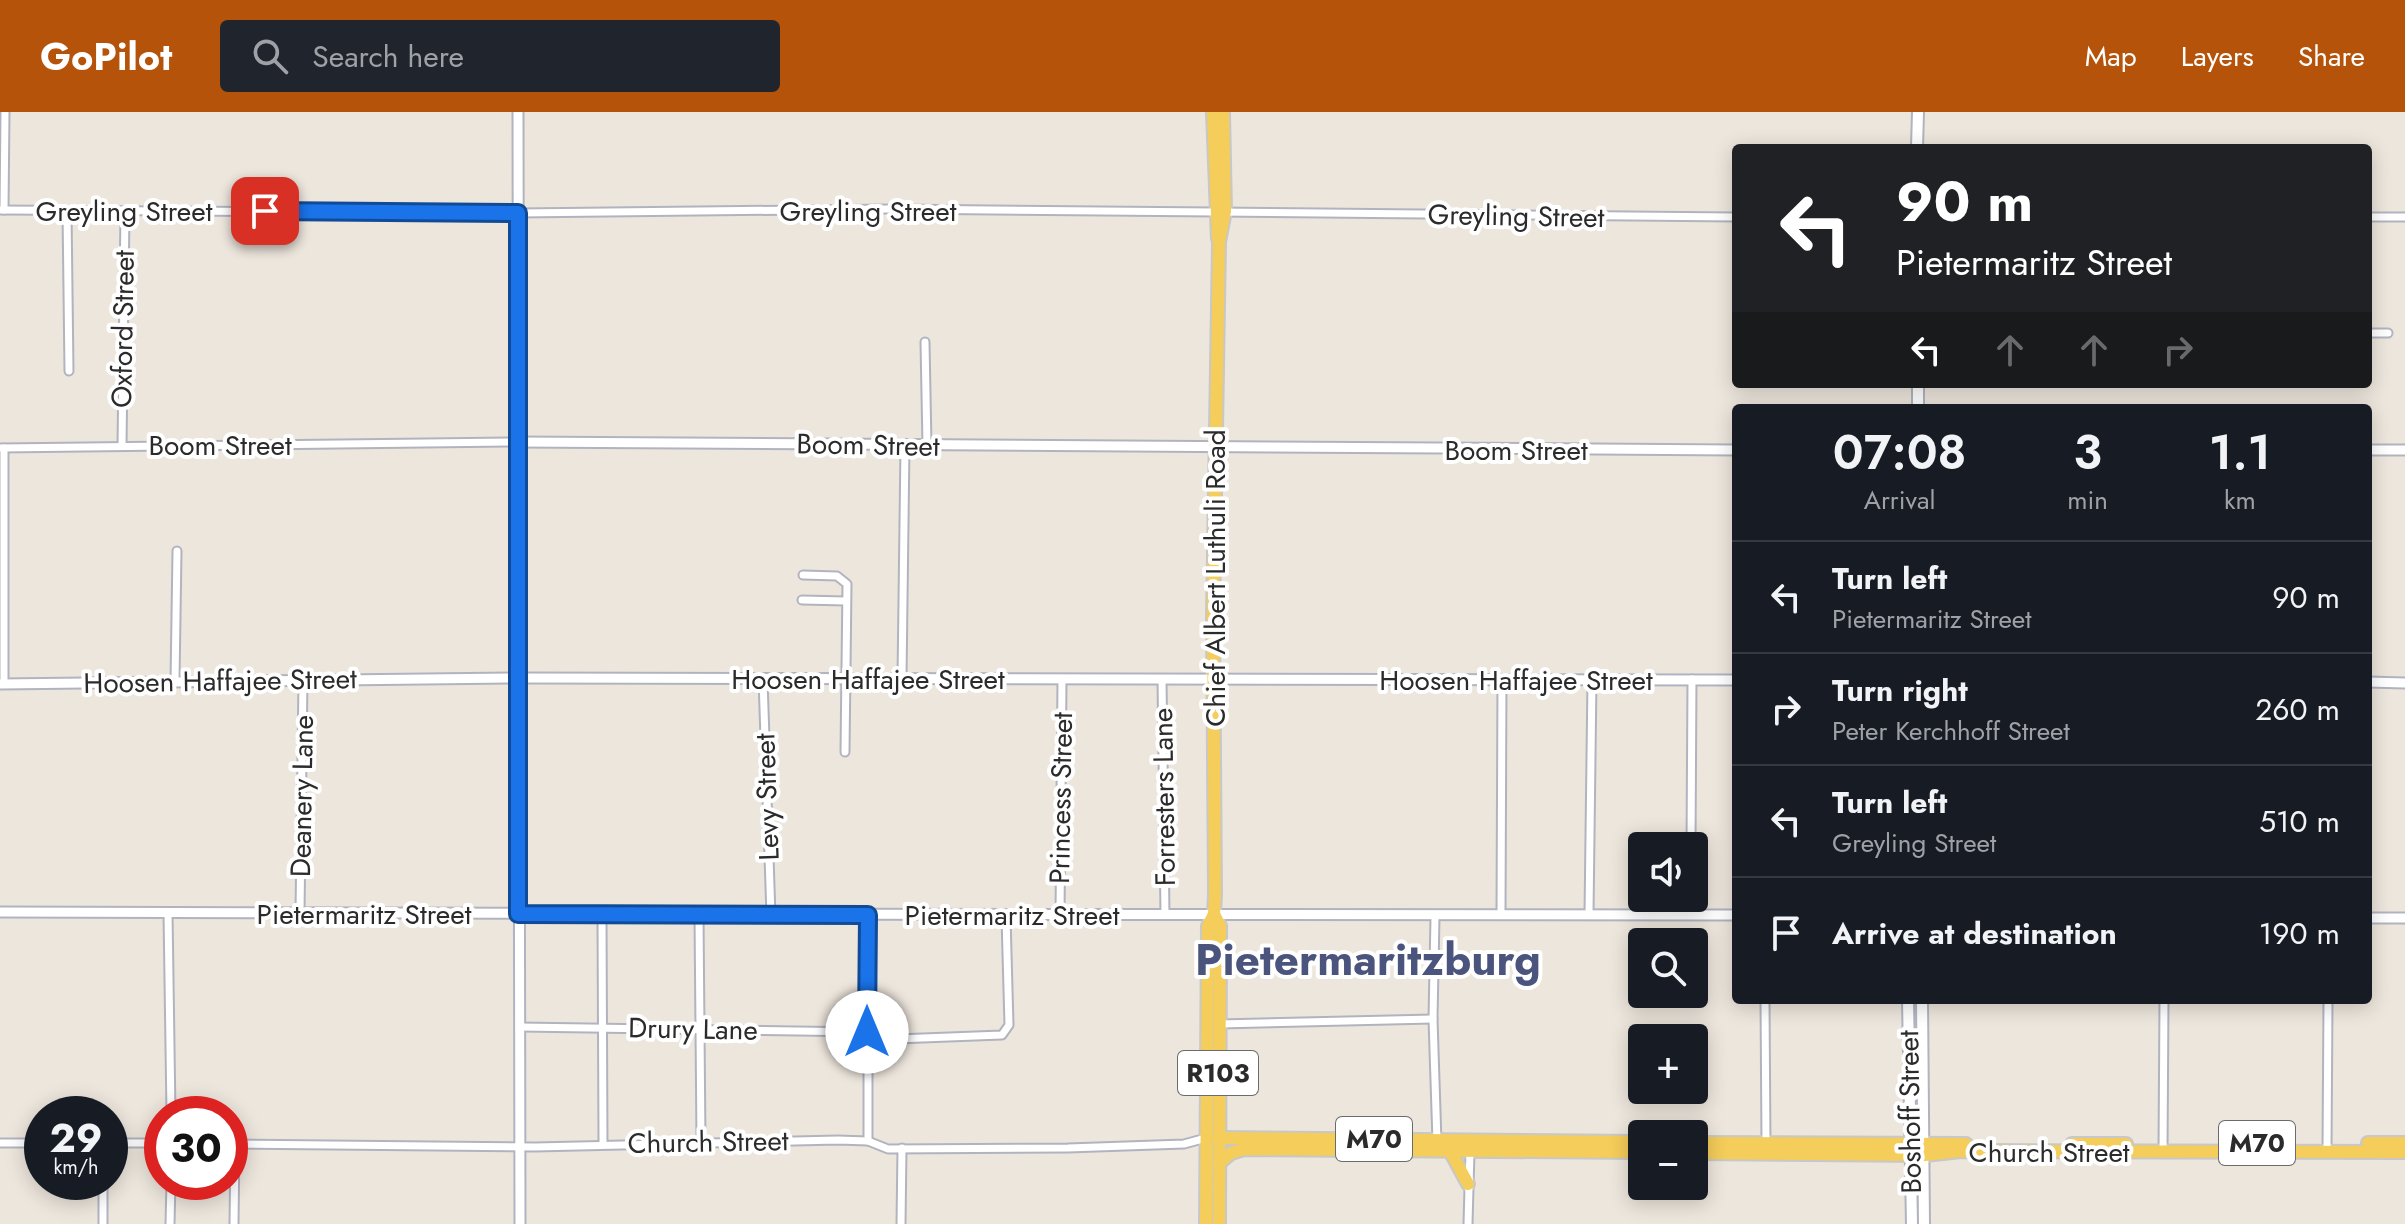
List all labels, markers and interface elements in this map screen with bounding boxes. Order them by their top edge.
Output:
search box [220,20,780,92]
text: GoPilot [40,29,172,84]
icon: search [248,34,292,78]
text: Search here [312,35,464,78]
text: Map [2085,36,2137,77]
text: Layers [2181,36,2254,77]
text: Share [2298,36,2365,77]
text: 90 m [1896,161,2033,242]
icon: left [1764,176,1868,280]
pin [231,177,299,245]
icon: arrive [243,189,287,233]
street label: Greyling Street [36,191,213,232]
street label: Greyling Street [780,191,957,232]
street label: Greyling Street [1427,194,1605,238]
text: Pietermaritz Street [1896,236,2172,288]
street label: Oxford Street [101,249,145,408]
icon: left [1904,328,1948,372]
icon: ahead [1988,328,2032,372]
icon: ahead [2072,328,2116,372]
icon: right [2156,328,2200,372]
text: 07:08 [1833,418,1966,487]
text: 3 [2073,418,2102,487]
text: 1.1 [2209,418,2271,487]
street label: Boom Street [796,423,940,467]
street label: Boom Street [148,425,292,466]
street label: Chief Albert Luthuli Road [1195,429,1236,727]
street label: Boom Street [1444,430,1588,471]
text: Arrival [1864,481,1935,519]
text: min [2067,481,2108,519]
text: km [2224,481,2256,519]
text: Turn left [1832,557,1947,600]
icon: left [1764,575,1808,619]
text: 90 m [2272,576,2340,619]
text: Pietermaritz Street [1832,600,2031,638]
street label: Hoosen Haffajee Street [83,658,357,704]
street label: Hoosen Haffajee Street [731,659,1005,700]
street label: Hoosen Haffajee Street [1379,660,1653,701]
text: Turn right [1832,669,1968,712]
icon: right [1764,687,1808,731]
text: 260 m [2255,688,2340,731]
street label: Forresters Lane [1142,707,1186,887]
street label: Princess Street [1039,711,1083,884]
text: Peter Kerchhoff Street [1832,712,2070,750]
street label: Deanery Lane [280,714,324,878]
street label: Levy Street [744,732,790,861]
text: Turn left [1832,781,1947,824]
icon: left [1764,799,1808,843]
text: 510 m [2259,800,2340,843]
text: Greyling Street [1832,824,1996,862]
map controls [1628,832,1708,1200]
button: sound [1628,832,1708,912]
street label: Pietermaritz Street [257,894,472,935]
street label: Pietermaritz Street [905,895,1120,936]
icon: arrive [1764,911,1808,955]
text: Arrive at destination [1832,912,2117,955]
text: 190 m [2259,912,2340,955]
district label: Pietermaritzburg [1195,928,1541,992]
button: search [1628,928,1708,1008]
position arrow [825,990,909,1074]
street label: Drury Lane [628,1007,758,1051]
button: + [1628,1024,1708,1104]
street label: Boshoff Street [1888,1030,1932,1194]
road number: R103 [1178,1051,1258,1095]
speed limit sign: 30 [144,1096,248,1200]
text: 29 [50,1109,103,1167]
road number: M70 [1336,1117,1412,1161]
street label: Church Street [627,1120,789,1164]
button: − [1628,1120,1708,1200]
road number: M70 [2219,1121,2295,1165]
street label: Church Street [1968,1132,2130,1173]
text: km/h [53,1153,99,1182]

